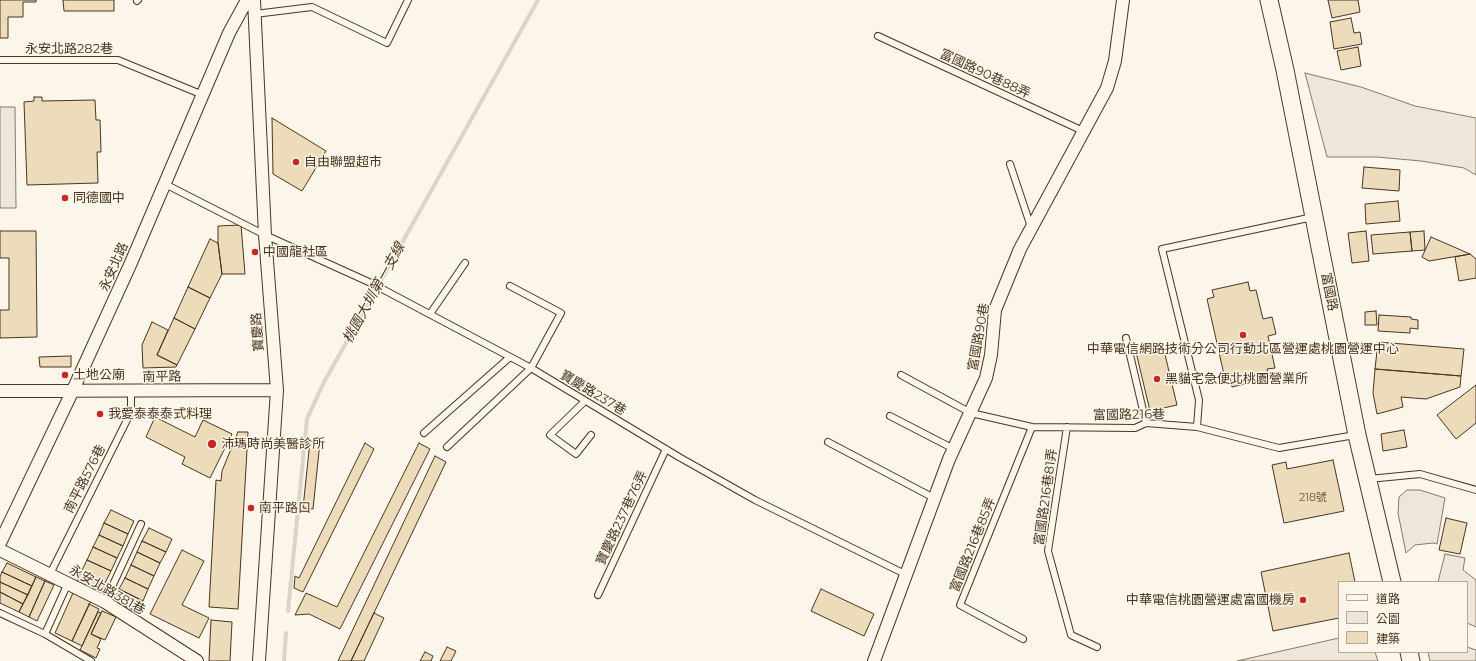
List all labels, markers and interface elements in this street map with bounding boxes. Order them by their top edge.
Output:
street label: 永安北路282巷 [25,41,113,57]
street label: 富國路90巷88弄 [937,46,1033,102]
place label: 自由聯盟超市 [304,154,382,170]
marker: 自由聯盟超市 [291,157,301,167]
place label: 同德國中 [73,190,125,206]
marker: 同德國中 [60,193,70,203]
street label: 永安北路 [96,240,132,294]
water label: 桃園大圳第一支線 [340,240,408,346]
place label: 中國龍社區 [263,244,328,260]
marker: 中國龍社區 [250,247,260,257]
street label: 富國路 [1318,271,1340,313]
street label: 富國路90巷 [965,302,993,372]
street label: 寶慶路 [249,312,267,352]
marker: 中華電信網路技術分公司行動北區營運處桃園營運中心 [1238,330,1248,340]
place label: 中華電信網路技術分公司行動北區營運處桃園營運中心 [1087,341,1399,357]
place label: 土地公廟 [73,367,125,383]
street label: 寶慶路237巷 [557,367,629,419]
street label: 南平路 [142,369,182,385]
marker: 土地公廟 [60,370,70,380]
place label: 黑貓宅急便北桃園營業所 [1165,371,1308,387]
marker: 黑貓宅急便北桃園營業所 [1152,374,1162,384]
place label: 我愛泰泰泰式料理 [108,406,212,422]
street label: 富國路216巷 [1093,407,1165,423]
marker: 我愛泰泰泰式料理 [95,409,105,419]
place label: 沛瑪時尚美醫診所 [221,436,325,452]
marker: 沛瑪時尚美醫診所 [206,438,218,450]
street label: 南平路576巷 [61,442,109,516]
street label: 富國路216巷81弄 [1031,447,1061,547]
street label: 寶慶路237巷76弄 [593,468,651,568]
house number: 218號 [1299,491,1327,505]
street label: 富國路216巷85弄 [947,495,999,595]
place label: 南平路口 [259,500,311,516]
marker: 南平路口 [246,503,256,513]
street label: 永安北路381巷 [66,562,148,618]
legend [1338,581,1468,653]
text: 道路 [1376,591,1400,606]
place label: 中華電信桃園營運處富國機房 [1126,592,1295,608]
marker: 中華電信桃園營運處富國機房 [1298,595,1308,605]
text: 公園 [1376,611,1400,626]
text: 建築 [1376,631,1400,646]

